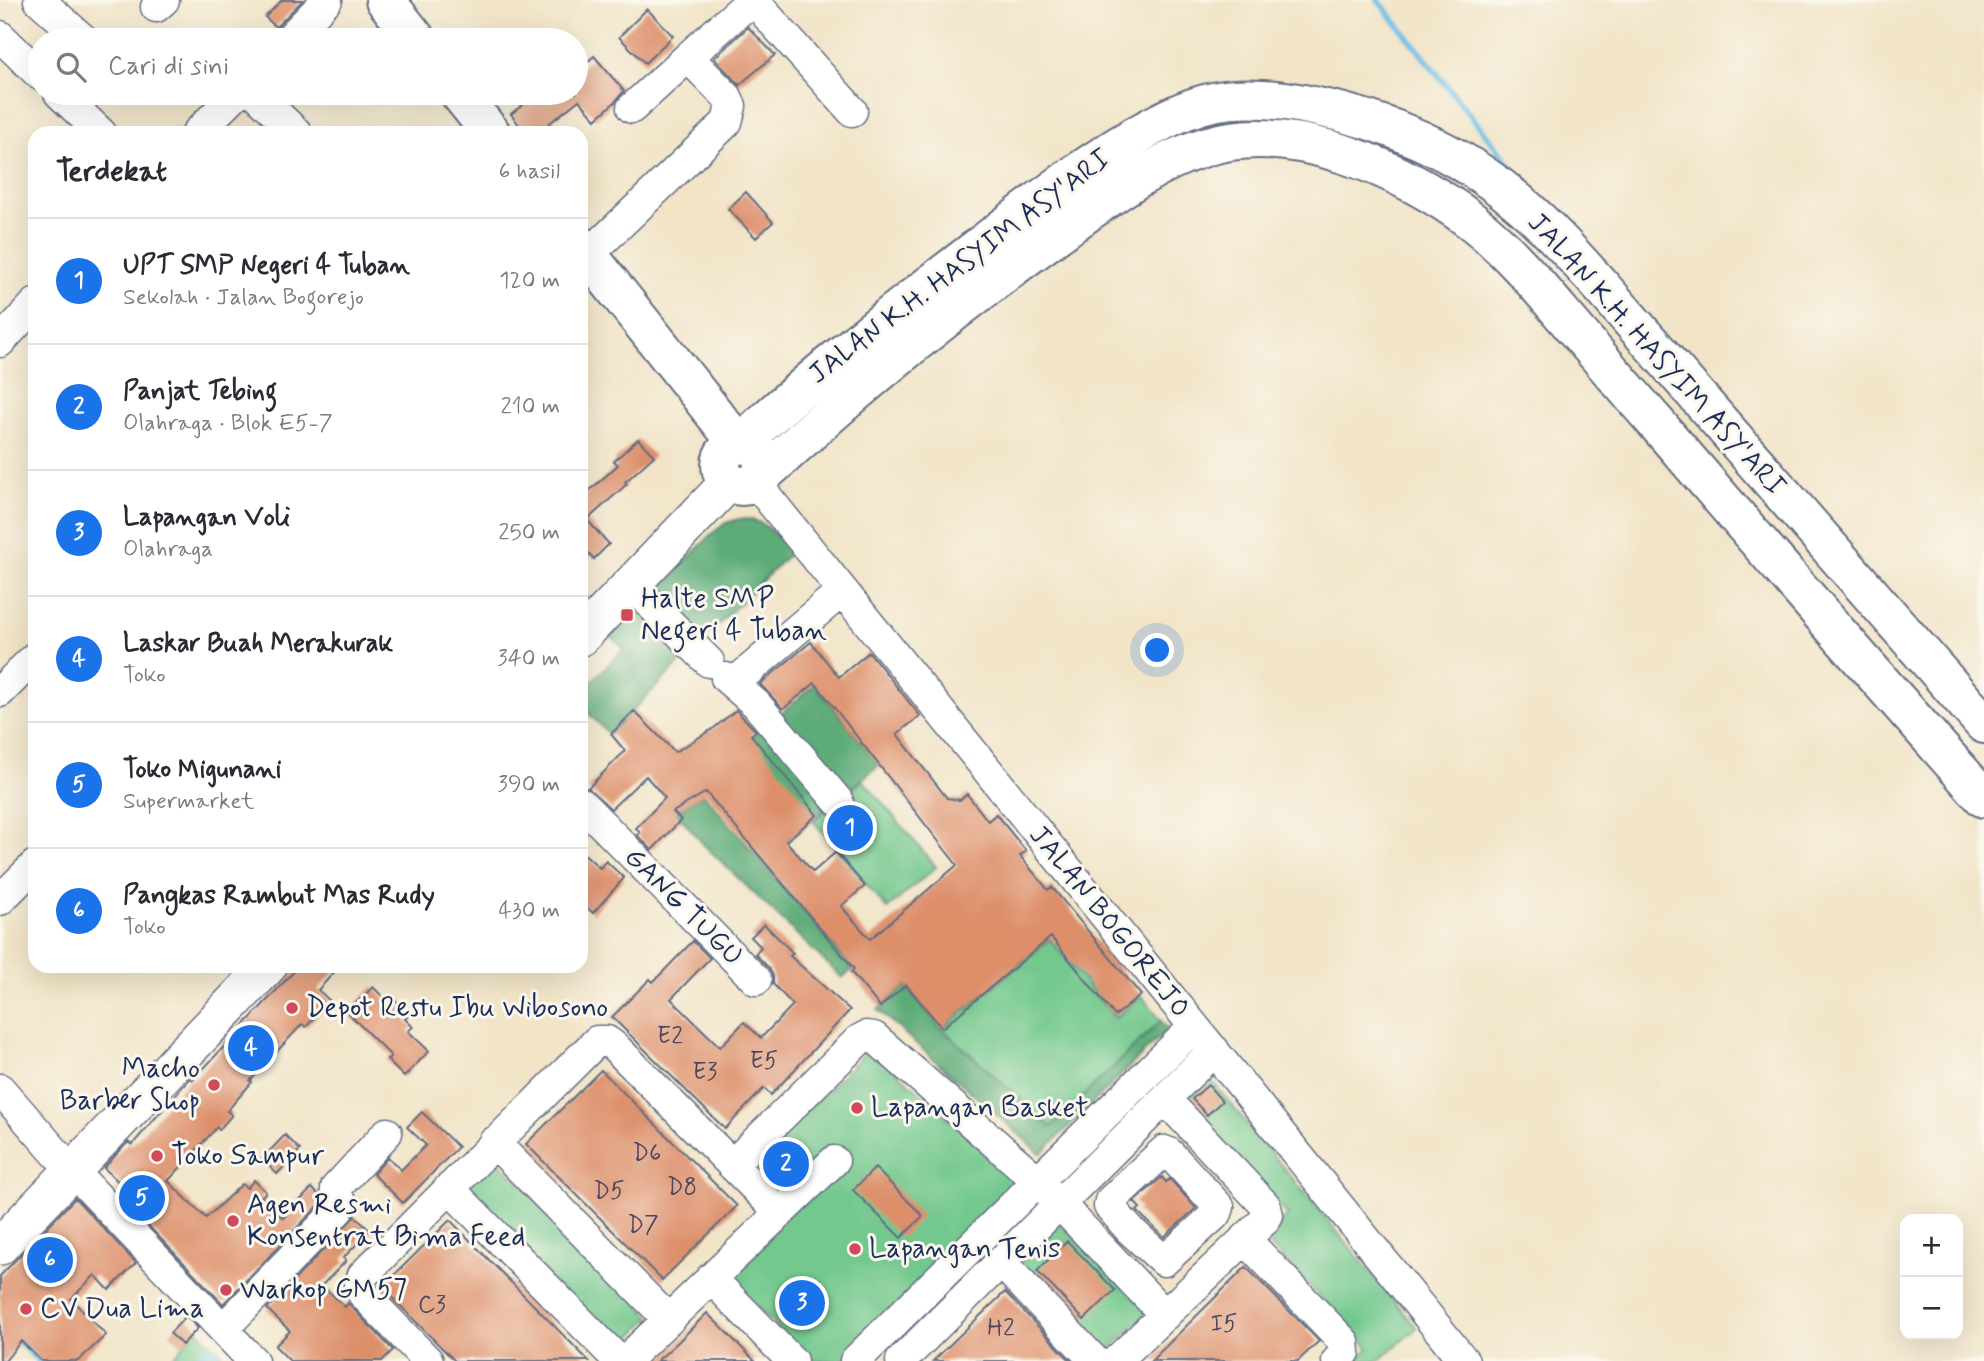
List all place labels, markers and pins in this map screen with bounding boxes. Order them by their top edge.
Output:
place label: Halte SMP Negeri 4 Tuban [641,581,827,653]
marker: Halte SMP Negeri 4 Tuban [619,607,635,623]
pin: 1 [827,802,873,854]
place label: Depot Restu Ibu Wibosono [306,990,608,1027]
marker: Depot Restu Ibu Wibosono [284,1000,300,1016]
pin: 4 [228,1022,274,1074]
place label: Macho Barber Shop [60,1051,200,1120]
marker: Macho Barber Shop [206,1077,222,1093]
place label: Lapangan Basket [871,1090,1089,1127]
marker: Lapangan Basket [849,1100,865,1116]
place label: Toko Sampur [171,1138,325,1175]
pin: 2 [763,1138,809,1190]
marker: Toko Sampur [149,1148,165,1164]
pin: 5 [119,1172,165,1224]
place label: Agen Resmi Konsentrat Bima Feed [247,1187,525,1256]
marker: Agen Resmi Konsentrat Bima Feed [225,1213,241,1229]
place label: Lapangan Tenis [869,1231,1061,1268]
pin: 6 [27,1234,73,1286]
marker: Lapangan Tenis [847,1241,863,1257]
place label: Warkop GM57 [240,1272,407,1309]
pin: 3 [779,1277,825,1329]
marker: Warkop GM57 [218,1282,234,1298]
place label: CV Dua Lima [40,1291,204,1328]
marker: CV Dua Lima [18,1301,34,1317]

